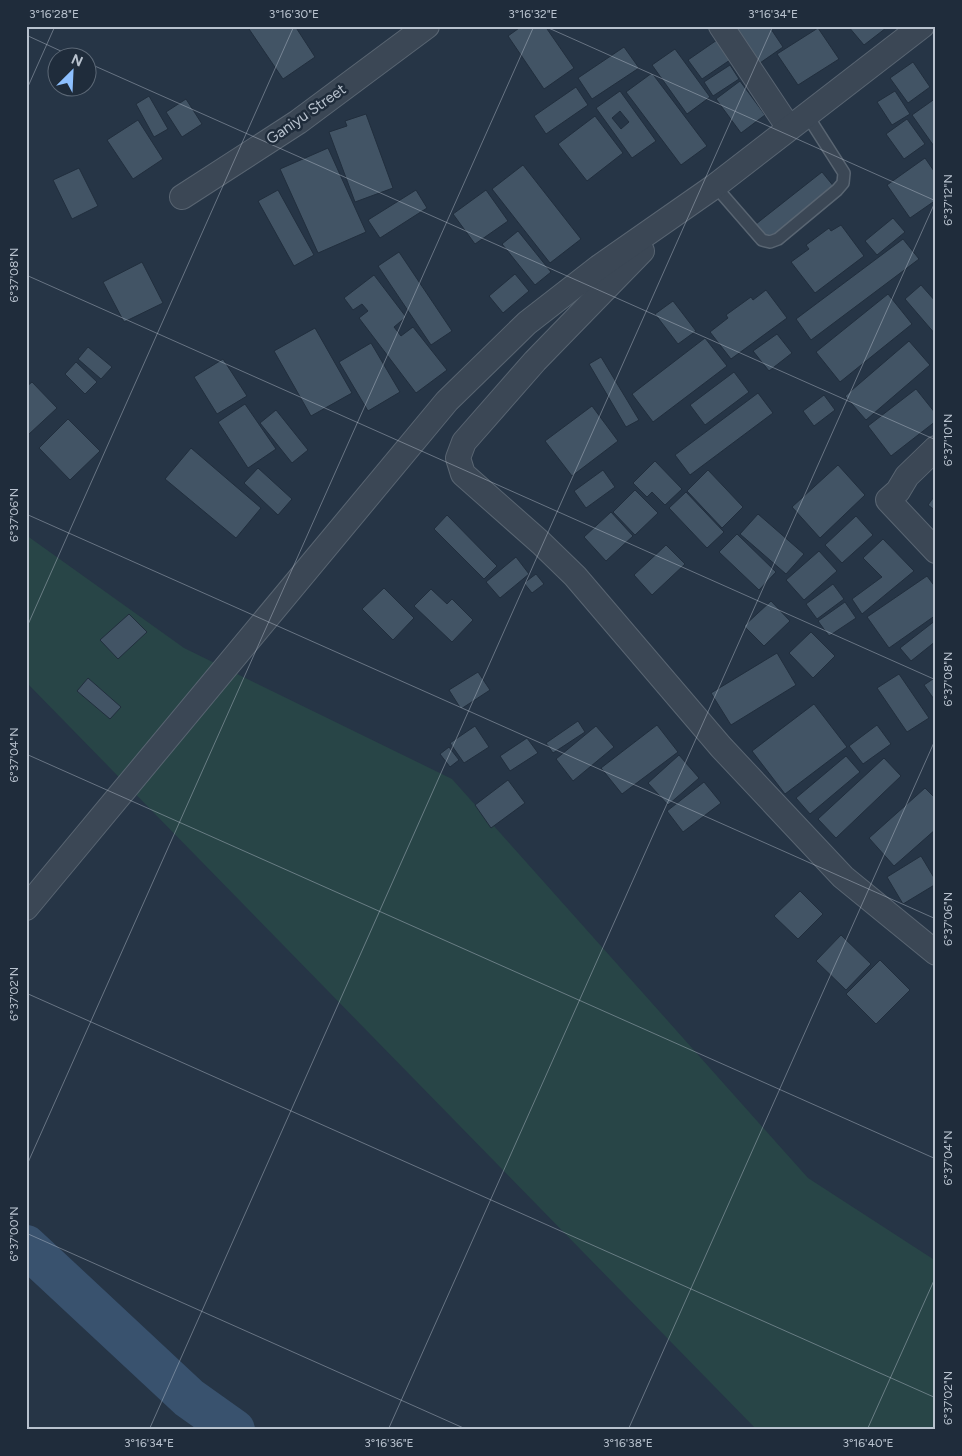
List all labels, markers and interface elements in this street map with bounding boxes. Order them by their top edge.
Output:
text: 3°16'28"E [29,7,79,21]
text: 3°16'30"E [269,7,319,21]
text: 3°16'32"E [508,7,558,21]
text: 3°16'34"E [748,7,798,21]
north arrow [48,48,98,98]
text: N [69,51,85,71]
street label: Ganiyu Street [263,80,349,148]
text: 6°37'12"N [941,174,955,226]
text: 6°37'08"N [7,248,21,302]
text: 6°37'10"N [941,414,955,466]
text: 6°37'06"N [7,488,21,542]
text: 6°37'08"N [941,652,955,706]
text: 6°37'04"N [7,728,21,782]
text: 6°37'06"N [941,892,955,946]
text: 6°37'02"N [7,967,21,1021]
text: 6°37'04"N [941,1131,955,1185]
text: 6°37'00"N [7,1206,21,1262]
text: 6°37'02"N [941,1371,955,1425]
text: 3°16'34"E [124,1436,174,1450]
text: 3°16'36"E [364,1436,414,1450]
text: 3°16'38"E [603,1436,653,1450]
text: 3°16'40"E [842,1436,894,1450]

